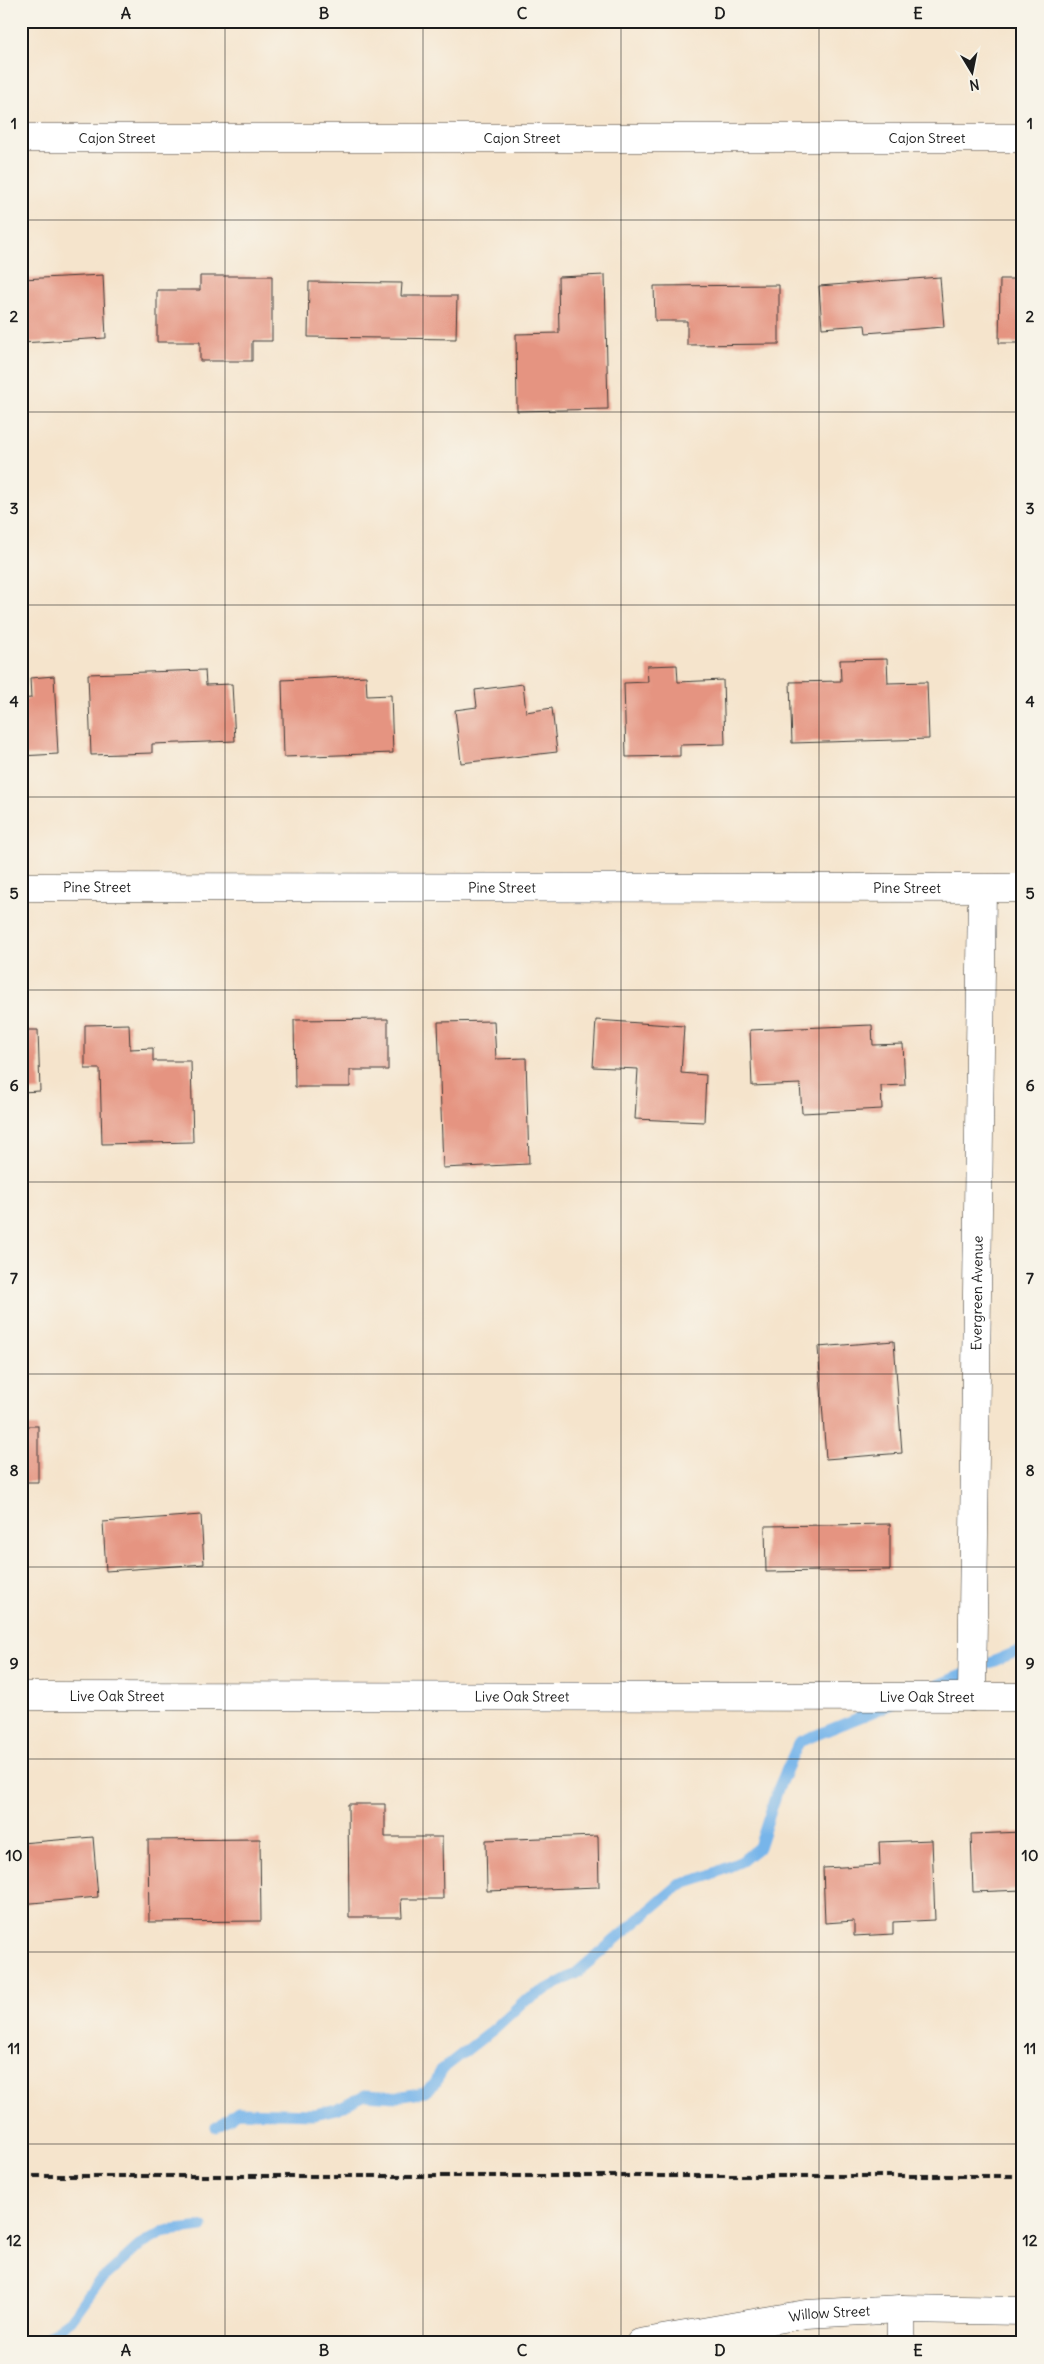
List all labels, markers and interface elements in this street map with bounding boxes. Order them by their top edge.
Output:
text: A [121,3,131,23]
text: B [319,3,330,23]
text: C [517,3,528,23]
text: D [714,3,726,23]
text: E [913,3,923,23]
north arrow [946,48,996,98]
text: N [968,75,981,95]
text: 1 [11,113,17,133]
text: 1 [1027,113,1033,133]
street label: Cajon Street [79,129,156,147]
street label: Cajon Street [484,129,561,147]
street label: Cajon Street [889,129,966,147]
text: 2 [10,306,19,326]
text: 2 [1026,306,1035,326]
text: 3 [9,498,19,518]
text: 3 [1025,498,1035,518]
text: 4 [9,691,19,711]
text: 4 [1025,691,1035,711]
street label: Pine Street [63,878,131,896]
street label: Pine Street [468,878,536,897]
street label: Pine Street [873,879,941,897]
text: 5 [9,883,19,903]
text: 5 [1025,883,1035,903]
text: 6 [9,1075,19,1095]
text: 6 [1025,1075,1035,1095]
street label: Evergreen Avenue [967,1236,987,1350]
text: 7 [10,1268,18,1288]
text: 7 [1026,1268,1034,1288]
text: 8 [9,1460,19,1480]
text: 8 [1025,1460,1035,1480]
text: 9 [9,1653,19,1673]
text: 9 [1025,1653,1035,1673]
street label: Live Oak Street [69,1687,165,1705]
street label: Live Oak Street [474,1687,570,1706]
street label: Live Oak Street [879,1688,975,1706]
text: 10 [6,1845,22,1865]
text: 10 [1022,1845,1038,1865]
text: 11 [8,2038,20,2058]
text: 11 [1024,2038,1036,2058]
text: 12 [6,2230,22,2250]
text: 12 [1022,2230,1038,2250]
street label: Willow Street [787,2302,871,2326]
text: A [121,2340,131,2360]
text: B [319,2340,330,2360]
text: C [517,2340,528,2360]
text: D [714,2340,726,2360]
text: E [913,2340,923,2360]

